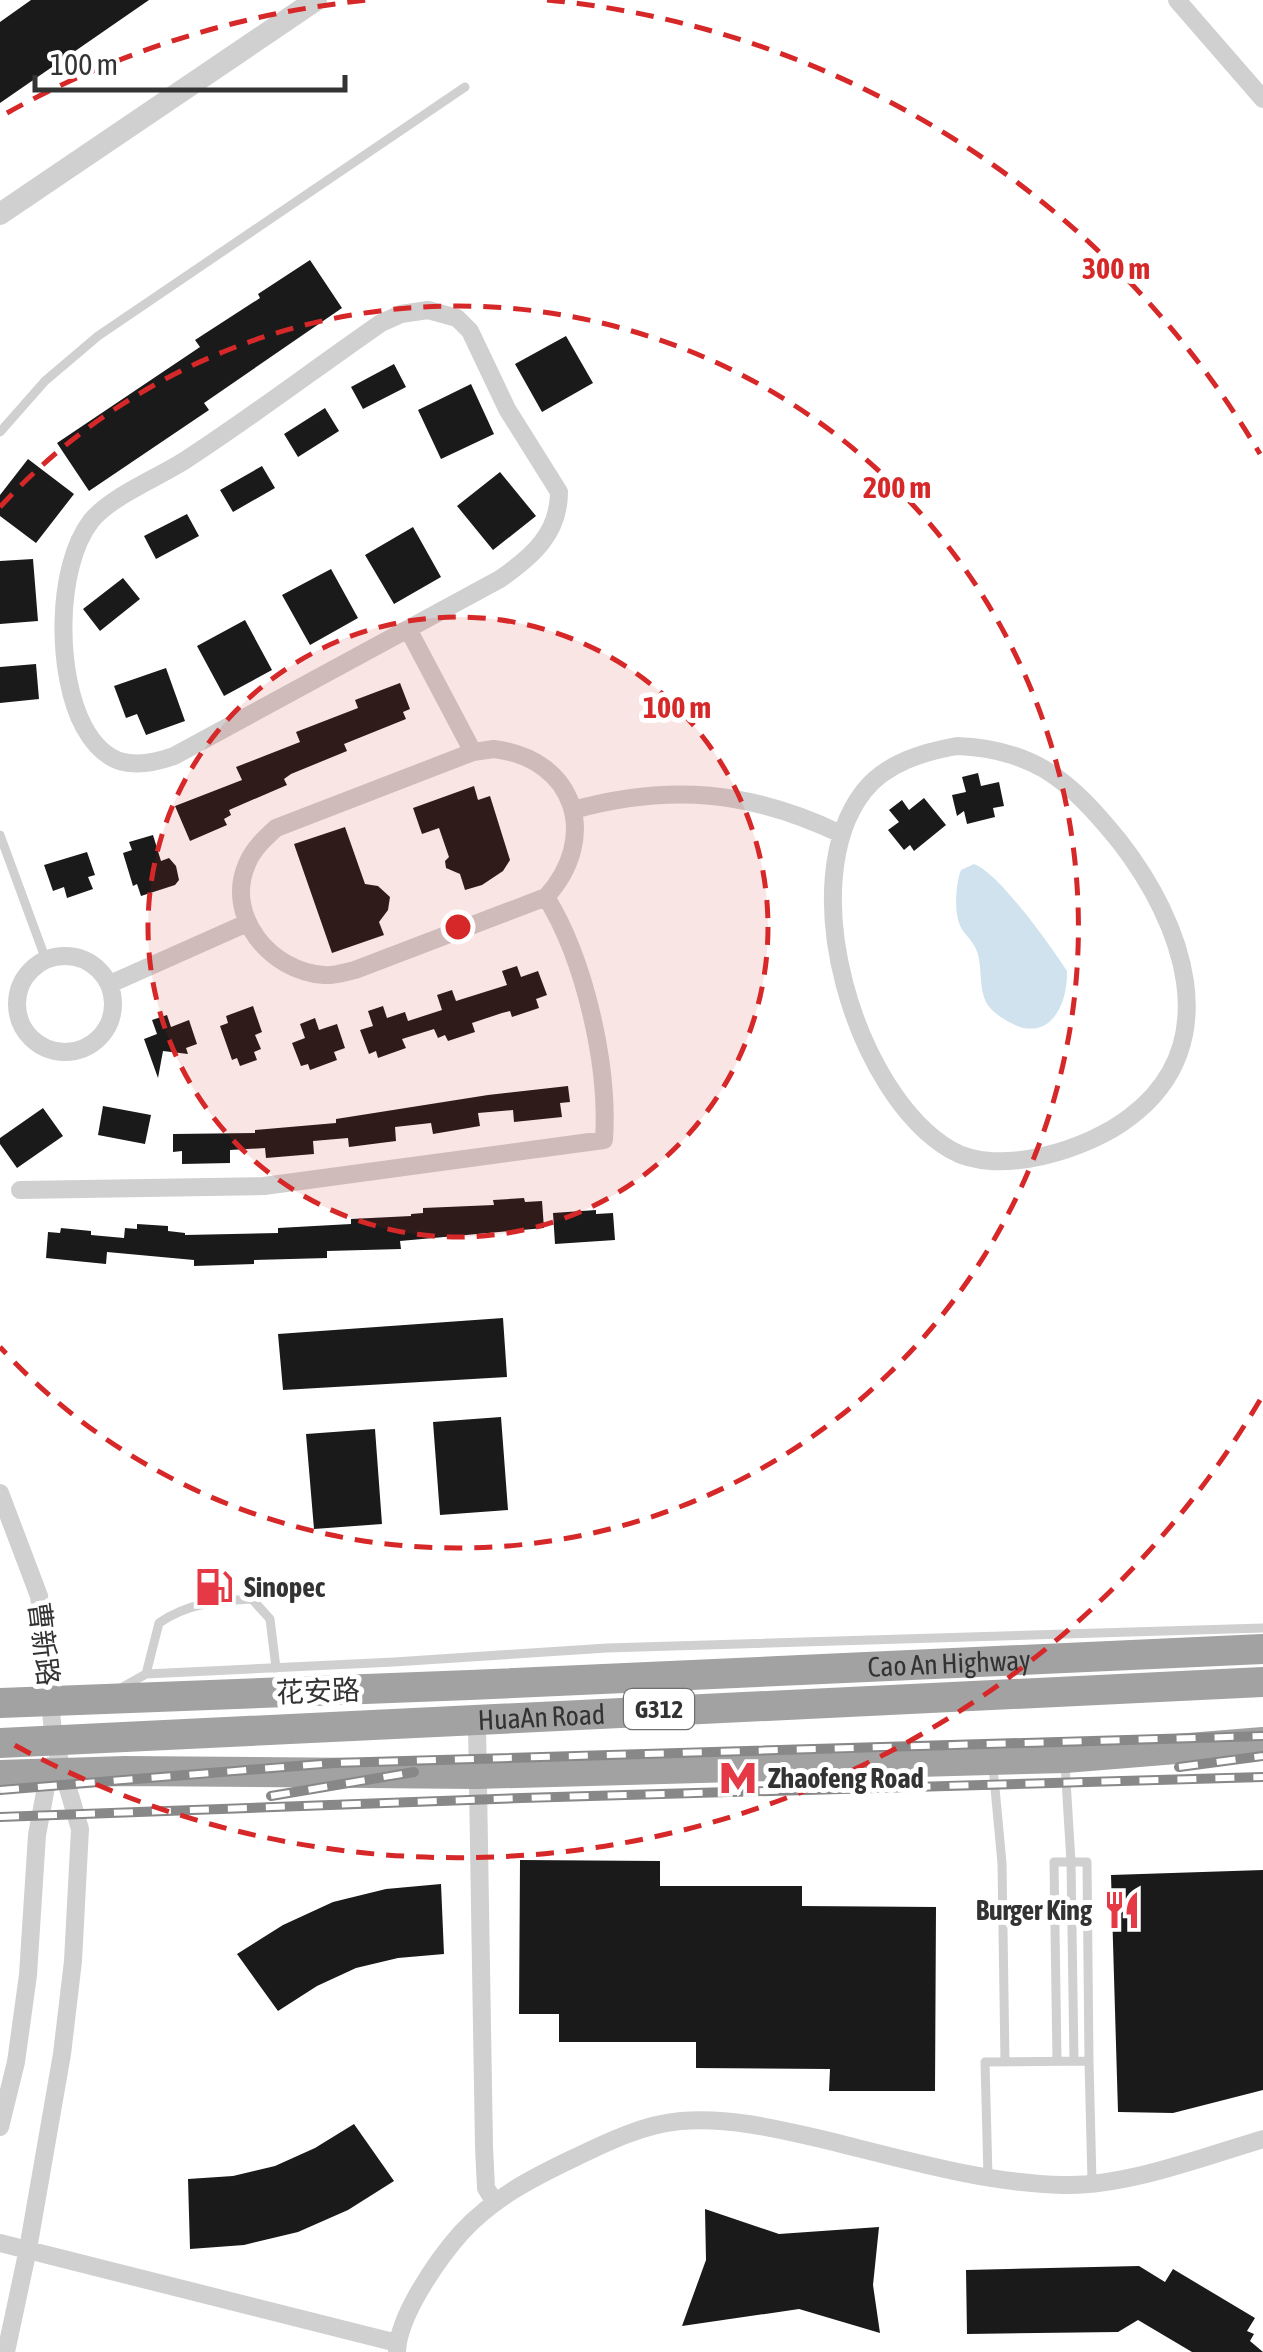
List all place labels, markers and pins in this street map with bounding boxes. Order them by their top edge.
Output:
centre of rings [440,909,476,945]
fuel station icon: Sinopec [193,1566,235,1608]
place label: Sinopec [244,1571,326,1603]
metro station icon: Zhaofeng Road [717,1757,759,1799]
place label: Zhaofeng Road [768,1762,924,1794]
restaurant icon: Burger King [1101,1889,1143,1931]
place label: Burger King [976,1894,1093,1926]

